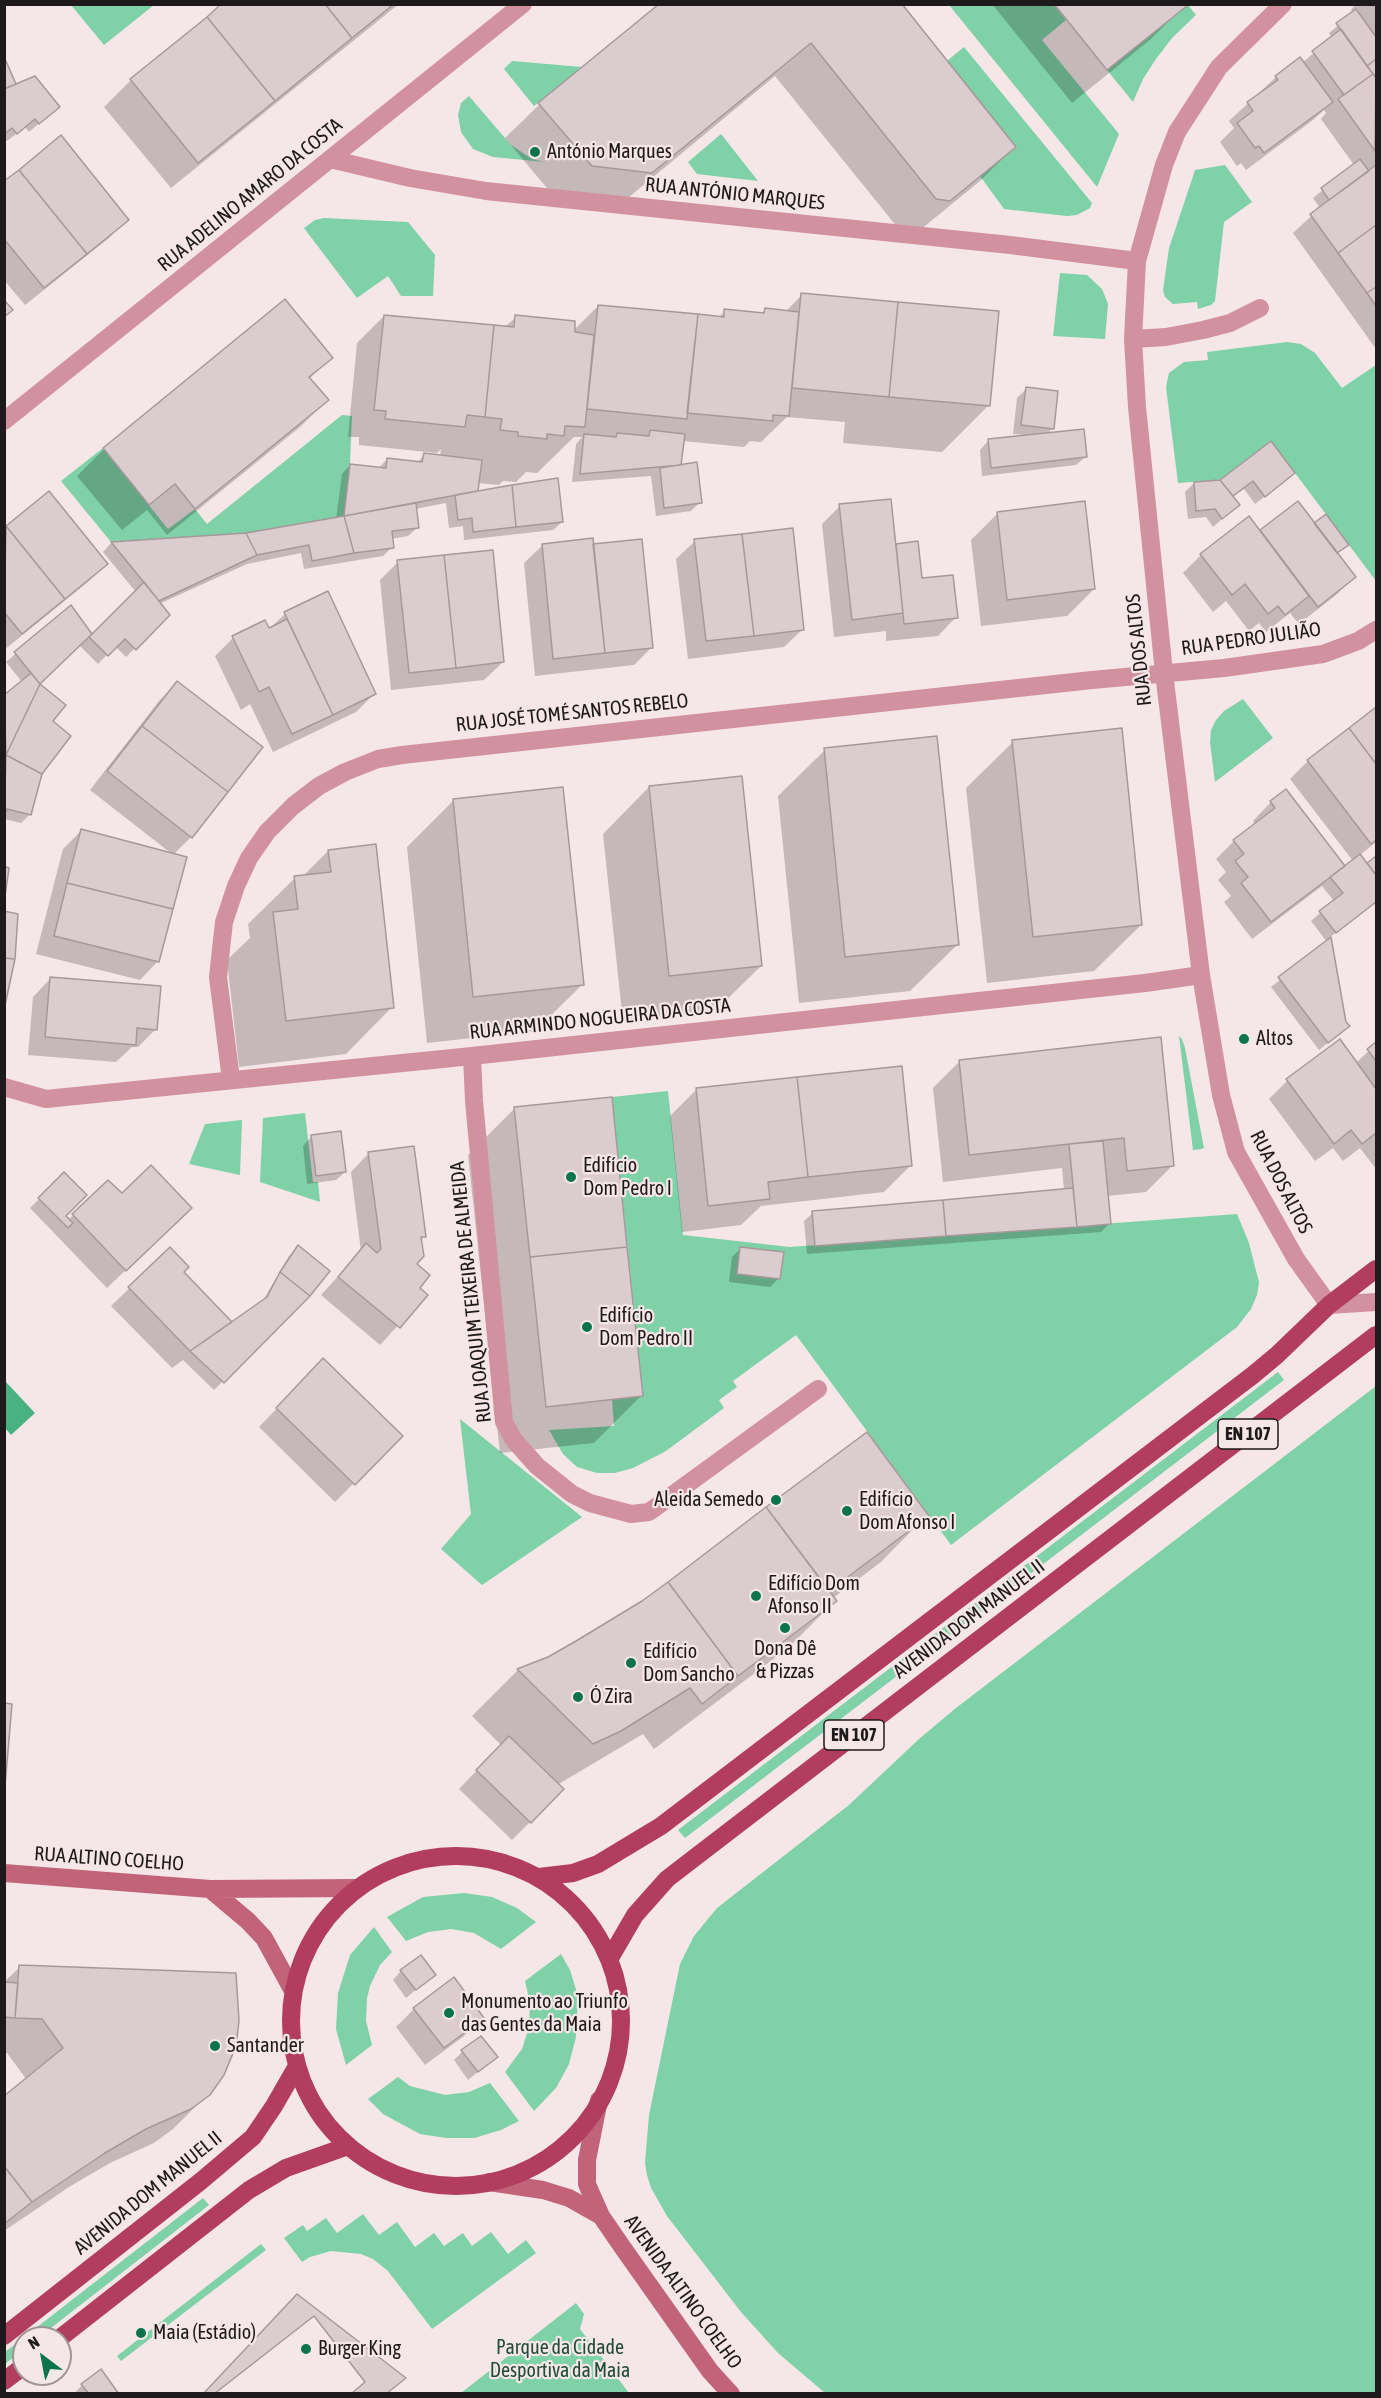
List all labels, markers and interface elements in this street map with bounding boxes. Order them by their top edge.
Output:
street label: RUA ADELINO AMARO DA COSTA [153,113,347,277]
place label: António Marques [547,140,672,164]
marker: António Marques [528,145,542,159]
street label: RUA ANTÓNIO MARQUES [644,173,826,215]
street label: RUA DOS ALTOS [1121,593,1157,707]
street label: RUA PEDRO JULIÃO [1180,617,1322,661]
street label: RUA JOSÉ TOMÉ SANTOS REBELO [455,689,689,737]
street label: RUA ARMINDO NOGUEIRA DA COSTA [468,993,732,1045]
place label: Altos [1256,1027,1293,1051]
marker: Altos [1237,1032,1251,1046]
street label: RUA DOS ALTOS [1245,1126,1317,1238]
place label: Edifício Dom Pedro I [583,1154,672,1201]
street label: RUA JOAQUIM TEIXEIRA DE ALMEIDA [445,1160,497,1424]
marker: Edifício Dom Pedro I [564,1170,578,1184]
place label: Edifício Dom Pedro II [599,1304,693,1351]
marker: Edifício Dom Pedro II [580,1320,594,1334]
road number: EN 107 [1218,1419,1278,1449]
place label: Aleida Semedo [654,1488,764,1512]
place label: Edifício Dom Afonso I [859,1488,955,1535]
marker: Aleida Semedo [769,1493,783,1507]
marker: Edifício Dom Afonso I [840,1504,854,1518]
street label: AVENIDA DOM MANUEL II [889,1554,1049,1684]
place label: Edifício Dom Afonso II [768,1572,860,1619]
marker: Edifício Dom Afonso II [749,1589,763,1603]
marker: Dona Dê & Pizzas [778,1621,792,1635]
place label: Dona Dê & Pizzas [754,1637,816,1684]
place label: Edifício Dom Sancho [643,1640,735,1687]
marker: Edifício Dom Sancho [624,1656,638,1670]
place label: Ó Zira [590,1685,633,1709]
marker: Ó Zira [571,1690,585,1704]
road number: EN 107 [824,1720,884,1750]
street label: RUA ALTINO COELHO [33,1842,185,1876]
place label: Monumento ao Triunfo das Gentes da Maia [461,1990,628,2037]
marker: Monumento ao Triunfo das Gentes da Maia [442,2006,456,2020]
place label: Santander [227,2034,304,2058]
marker: Santander [208,2039,222,2053]
street label: AVENIDA DOM MANUEL II [69,2126,227,2260]
street label: AVENIDA ALTINO COELHO [619,2211,747,2373]
place label: Maia (Estádio) [153,2321,256,2345]
north arrow [12,2326,72,2386]
marker: Maia (Estádio) [134,2326,148,2340]
text: N [25,2332,42,2353]
park label: Parque da Cidade Desportiva da Maia [490,2336,630,2383]
place label: Burger King [318,2337,401,2361]
marker: Burger King [299,2342,313,2356]

